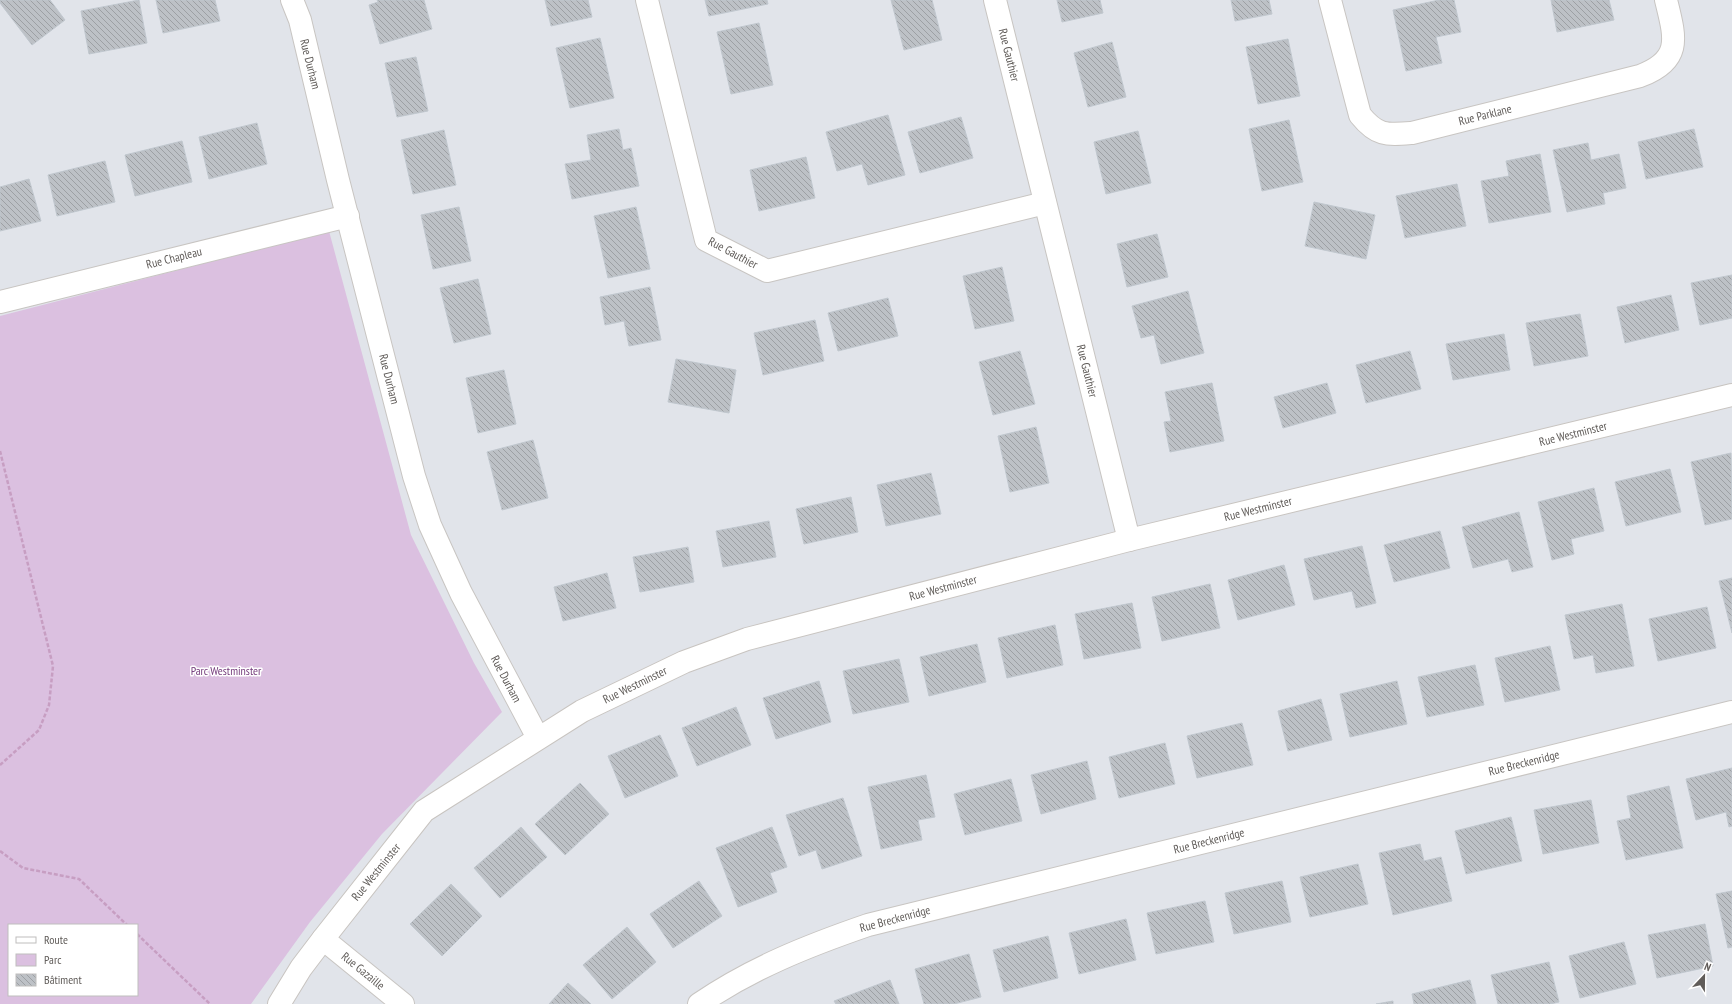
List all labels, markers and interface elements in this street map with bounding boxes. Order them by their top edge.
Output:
street label: Rue Gauthier [996,27,1023,83]
street label: Rue Durham [297,37,324,91]
street label: Rue Parklane [1457,101,1513,128]
street label: Rue Gauthier [706,233,761,272]
street label: Rue Chapleau [144,243,203,272]
street label: Rue Gauthier [1074,343,1101,399]
street label: Rue Durham [376,352,403,406]
street label: Rue Westminster [1537,418,1609,449]
street label: Rue Westminster [1222,493,1294,524]
street label: Rue Westminster [907,571,979,604]
street label: Rue Durham [488,653,525,705]
street label: Rue Westminster [600,662,670,707]
park label: Parc Westminster [191,663,262,678]
street label: Rue Breckenridge [1487,746,1561,779]
street label: Rue Breckenridge [1172,824,1246,857]
street label: Rue Westminster [348,839,404,903]
street label: Rue Breckenridge [858,902,932,935]
legend [8,924,138,996]
text: Route [44,932,68,947]
street label: Rue Gazaille [339,949,388,993]
text: Parc [44,952,62,967]
north arrow [1684,956,1724,996]
text: N [1702,959,1713,974]
text: Bâtiment [44,972,82,987]

